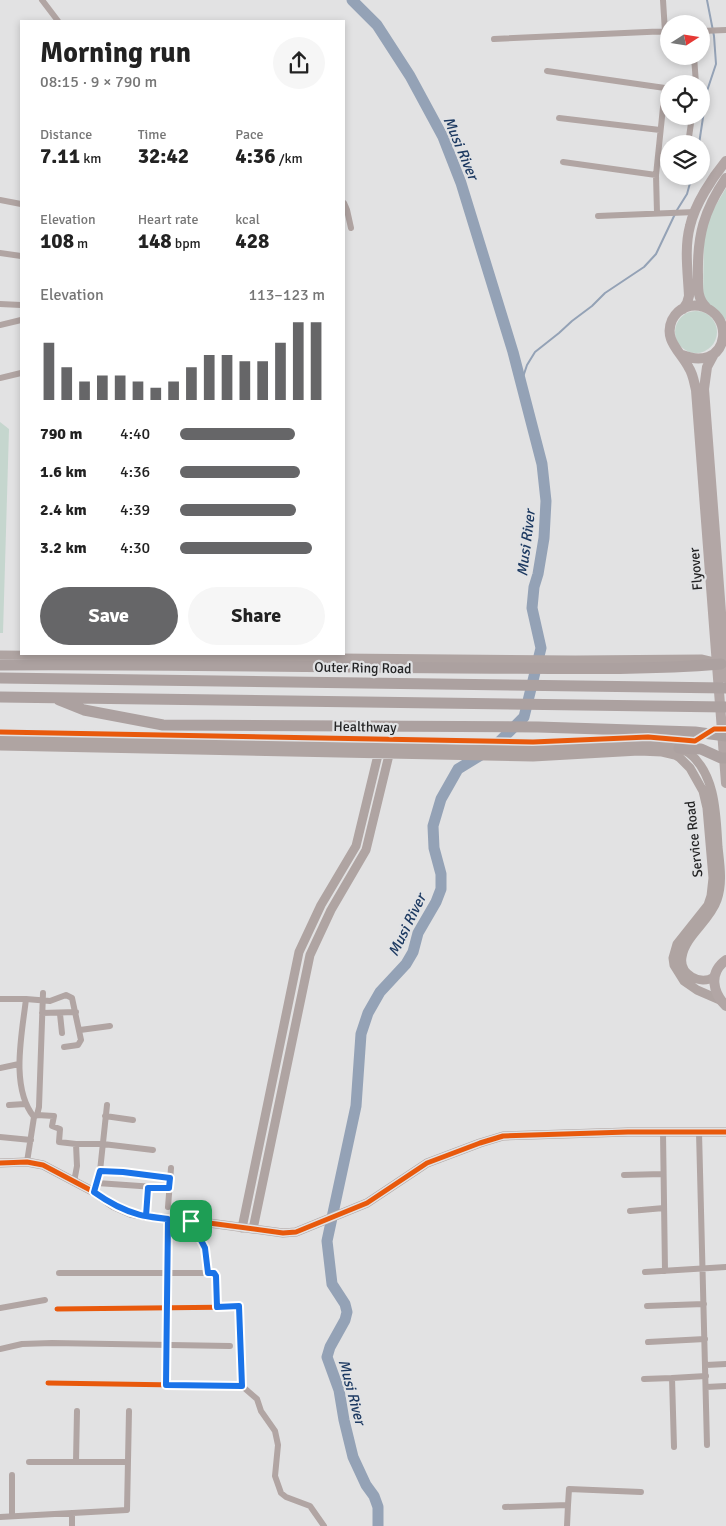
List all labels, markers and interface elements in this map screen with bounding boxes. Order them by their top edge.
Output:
north arrow [660,15,710,65]
map controls [660,15,710,185]
text: Morning run [40,36,191,70]
button: share [273,37,325,89]
text: 08:15 · 9 × 790 m [40,72,157,92]
button: locate [660,75,710,125]
water label: Musi River [440,114,483,185]
text: Distance [40,126,92,143]
text: Time [138,126,167,143]
text: Pace [235,126,264,143]
button: layers [660,135,710,185]
text: 7.11 [40,143,80,169]
text: 32:42 [138,143,189,169]
text: 4:36 [235,143,276,169]
text: km [80,150,101,167]
text: /km [276,150,303,167]
text: Elevation [40,211,96,228]
text: Heart rate [138,211,198,228]
text: kcal [235,211,260,228]
text: 108 [40,228,74,254]
text: 148 [138,228,172,254]
text: 428 [235,228,269,254]
text: m [74,235,88,252]
text: bpm [172,235,201,252]
text: Elevation [40,285,104,305]
text: 113–123 m [248,285,325,305]
text: 790 m [40,424,82,444]
text: 4:40 [120,424,150,444]
text: 1.6 km [40,462,87,482]
text: 4:36 [120,462,150,482]
text: 2.4 km [40,500,87,520]
text: 4:39 [120,500,150,520]
water label: Musi River [513,506,539,577]
text: 3.2 km [40,538,87,558]
text: 4:30 [120,538,150,558]
street label: Flyover [686,546,706,591]
button: Save [40,587,178,645]
button: Share [188,587,325,645]
street label: Outer Ring Road [314,659,412,677]
street label: Healthway [333,718,397,736]
street label: Service Road [682,800,706,878]
water label: Musi River [384,889,431,959]
pin [170,1200,212,1242]
icon: arrive [177,1207,205,1235]
water label: Musi River [335,1357,370,1429]

